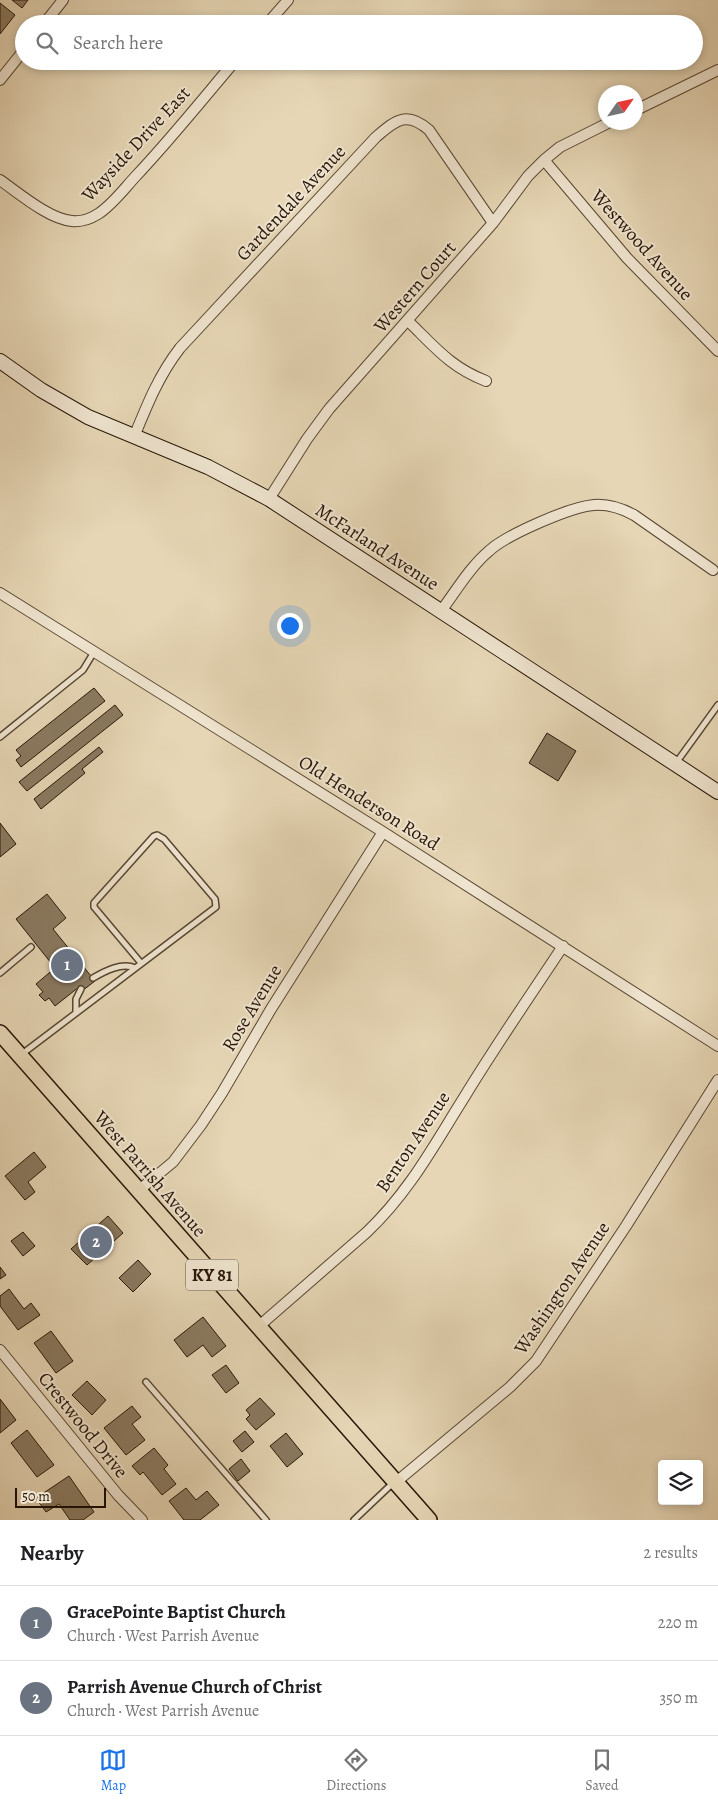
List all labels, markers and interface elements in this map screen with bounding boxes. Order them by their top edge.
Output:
search box [15,15,703,70]
icon: search [33,29,61,57]
text: Search here [73,30,163,56]
street label: Wayside Drive East [75,81,196,208]
north arrow [598,85,643,130]
street label: Gardendale Avenue [230,139,352,267]
street label: Westwood Avenue [584,183,699,306]
street label: Western Court [367,236,462,339]
street label: McFarland Avenue [310,497,444,597]
your location [277,613,303,639]
street label: Old Henderson Road [294,749,445,857]
pin: 1 [51,946,83,984]
street label: Rose Avenue [216,960,288,1056]
street label: Benton Avenue [370,1086,456,1198]
street label: West Parrish Avenue [87,1105,212,1243]
street label: Washington Avenue [507,1217,616,1360]
pin: 2 [80,1223,112,1261]
road number: KY 81 [186,1260,238,1290]
street label: Crestwood Drive [32,1366,134,1484]
map controls [658,1460,703,1505]
button: layers [658,1460,703,1505]
scale bar [15,1485,106,1508]
text: 50 m [22,1487,50,1506]
text: Nearby [20,1539,83,1567]
text: 2 results [643,1542,698,1564]
text: GracePointe Baptist Church [67,1599,286,1625]
text: 1 [33,1612,39,1634]
text: 220 m [658,1612,698,1634]
text: Church · West Parrish Avenue [67,1625,259,1647]
text: Parrish Avenue Church of Christ [67,1674,322,1700]
text: 2 [32,1687,40,1709]
text: 350 m [659,1687,698,1709]
text: Church · West Parrish Avenue [67,1700,259,1722]
tab: Map [99,1746,127,1795]
tab: Directions [326,1746,386,1795]
tab: Saved [585,1746,619,1795]

